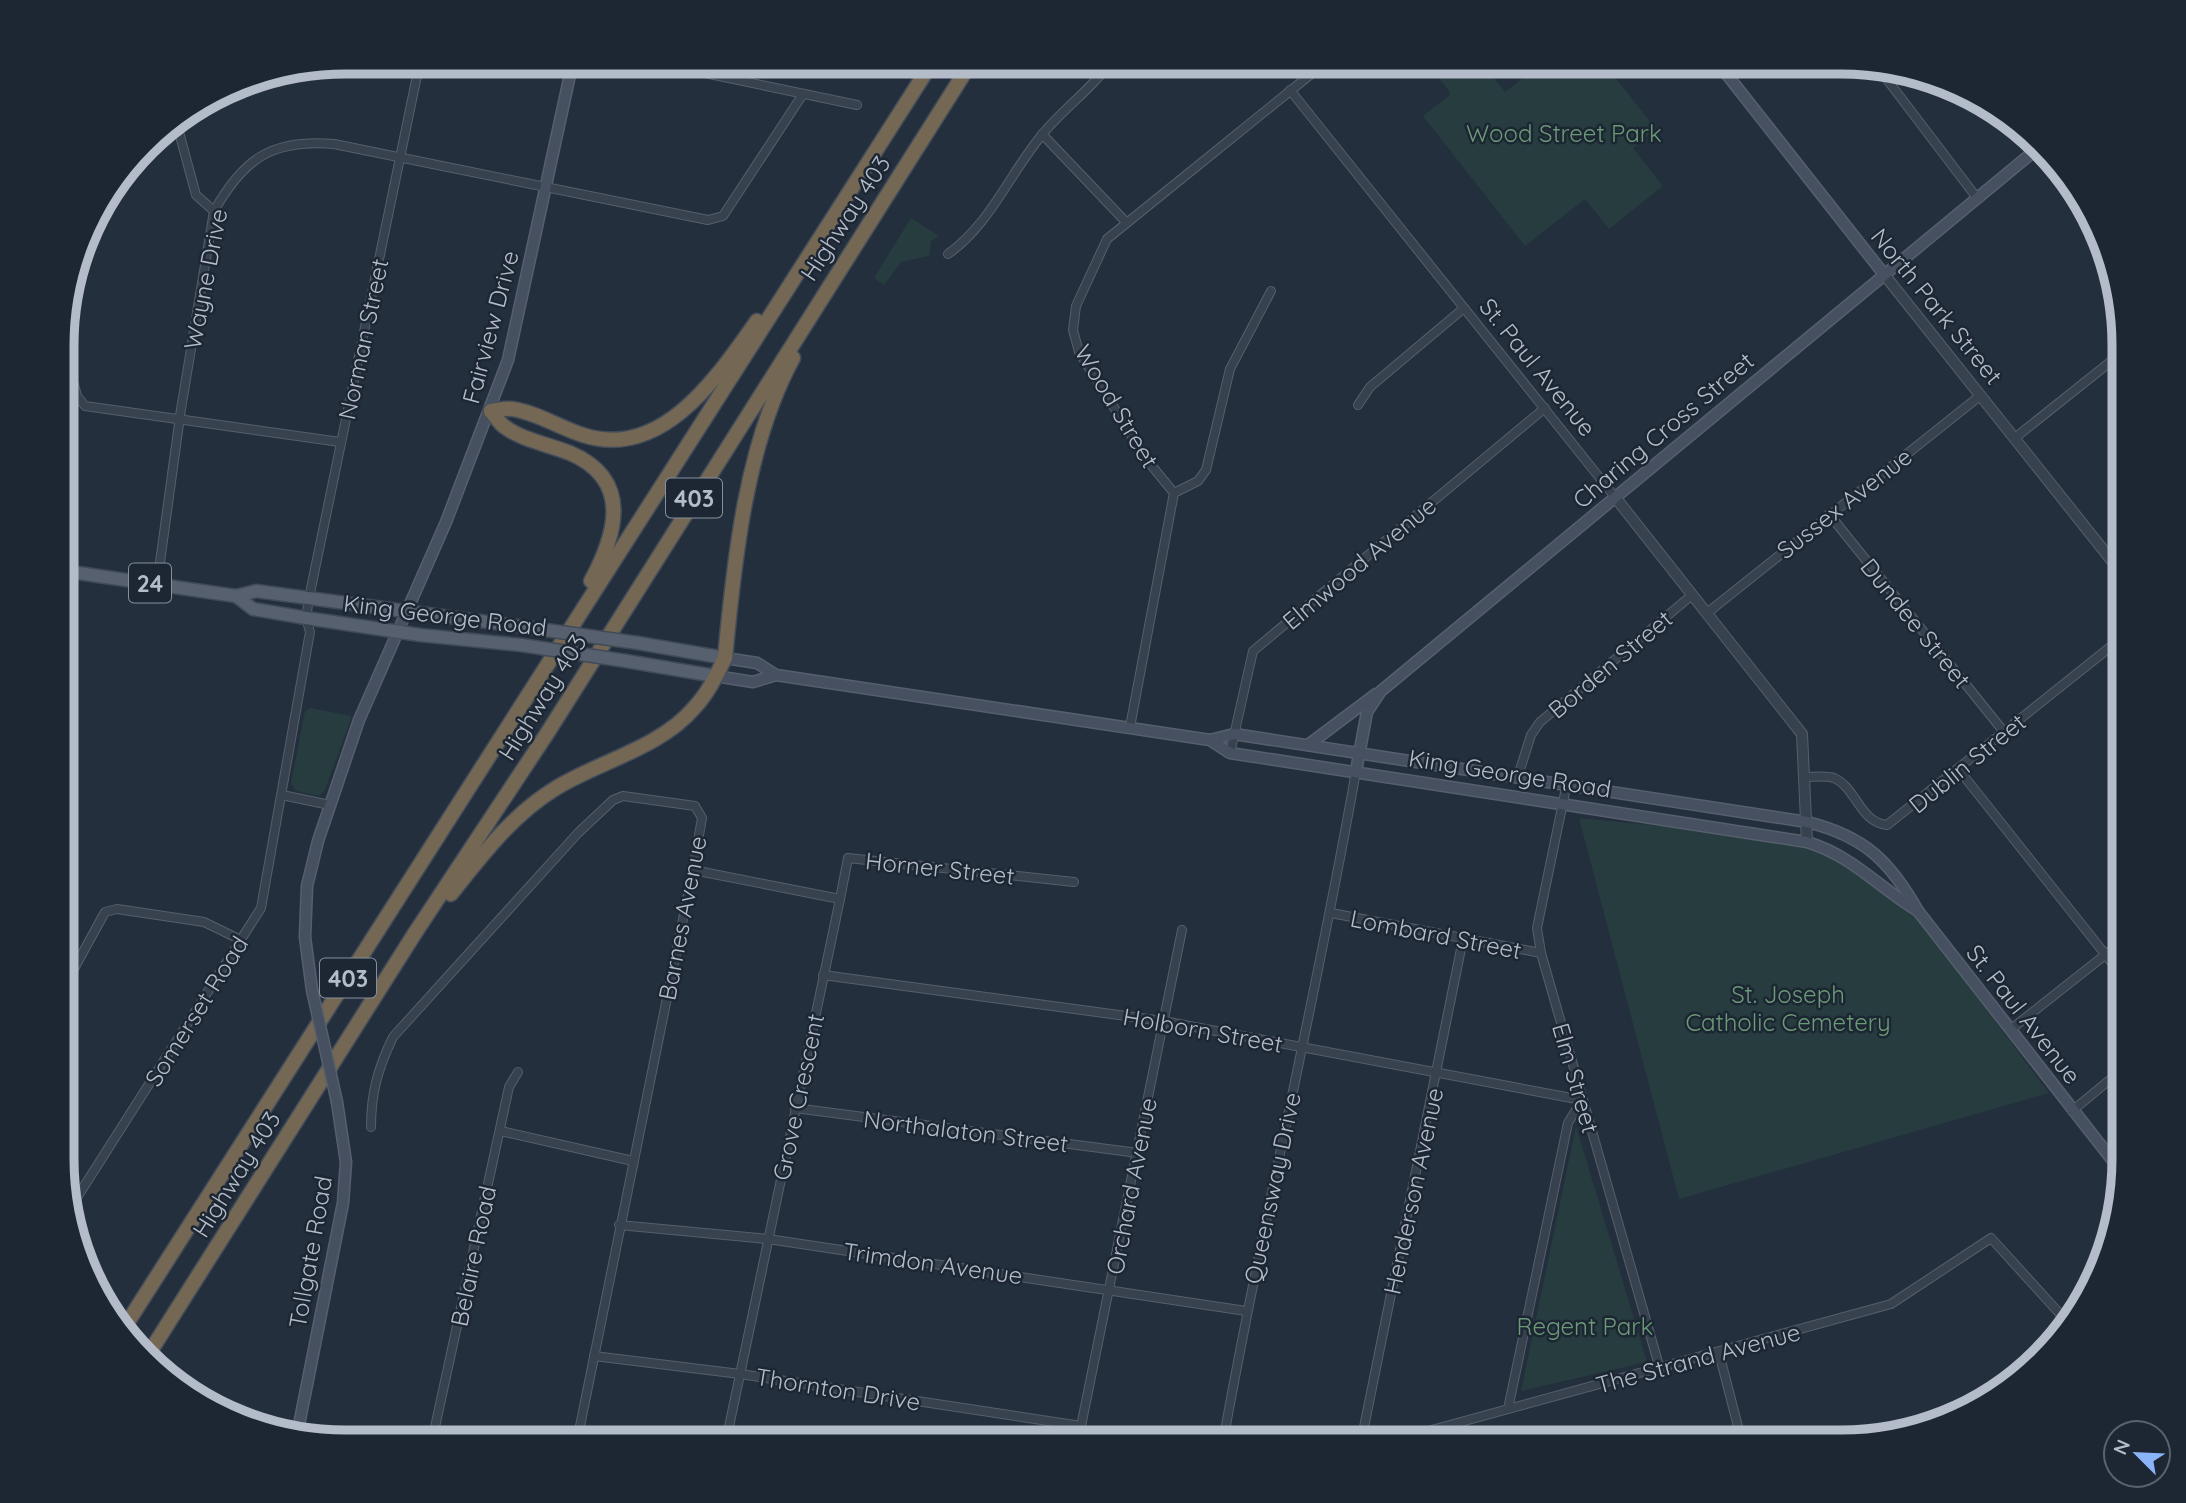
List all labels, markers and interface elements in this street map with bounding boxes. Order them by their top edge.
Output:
park label: Wood Street Park [1466,118,1662,148]
street label: Highway 403 [793,150,897,286]
street label: Wayne Drive [177,206,233,352]
street label: North Park Street [1865,222,2009,390]
street label: Fairview Drive [455,247,525,407]
street label: Norman Street [331,256,395,422]
street label: St. Paul Avenue [1473,292,1603,442]
street label: Wood Street [1068,339,1166,473]
street label: Charing Cross Street [1566,345,1760,515]
street label: Sussex Avenue [1770,441,1918,565]
road number: 403 [666,478,722,518]
street label: Elmwood Avenue [1276,490,1442,636]
street label: Dundee Street [1854,552,1978,694]
road number: 24 [129,564,171,603]
street label: King George Road [342,588,548,642]
street label: Borden Street [1542,603,1678,725]
street label: Highway 403 [491,628,593,766]
street label: Dublin Street [1902,707,2032,819]
street label: King George Road [1407,742,1613,804]
street label: Barnes Avenue [651,833,713,1003]
street label: Horner Street [864,845,1016,891]
street label: Lombard Street [1348,903,1524,965]
street label: Somerset Road [138,930,254,1092]
street label: St. Paul Avenue [1960,938,2088,1090]
road number: 403 [320,959,376,998]
park label: St. Joseph Catholic Cemetery [1685,979,1891,1037]
street label: Holborn Street [1121,1001,1285,1059]
street label: Grove Crescent [766,1011,830,1183]
street label: Elm Street [1546,1019,1606,1137]
street label: Henderson Avenue [1376,1085,1450,1297]
street label: Queensway Drive [1237,1089,1307,1287]
street label: Orchard Avenue [1099,1095,1163,1277]
street label: Northalaton Street [862,1104,1070,1158]
street label: Highway 403 [185,1105,287,1243]
street label: Tollgate Road [282,1174,338,1330]
street label: Belaire Road [443,1183,503,1329]
street label: Trimdon Avenue [841,1236,1025,1290]
park label: Regent Park [1517,1311,1653,1341]
street label: The Strand Avenue [1592,1316,1804,1400]
street label: Thornton Drive [753,1361,923,1417]
north arrow [2102,1419,2172,1489]
text: N [2108,1436,2135,1458]

